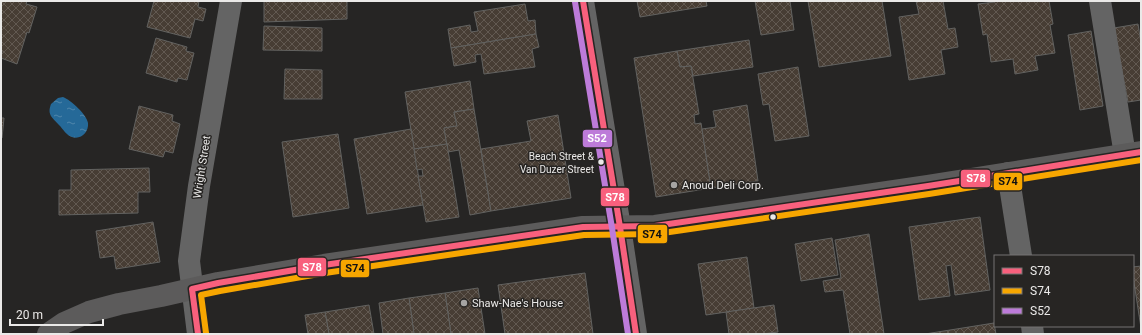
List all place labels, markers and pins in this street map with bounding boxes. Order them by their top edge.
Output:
place label: Beach Street & Van Duzer Street [520,151,595,175]
marker: Beach Street & Van Duzer Street [596,157,606,167]
place label: Anoud Deli Corp. [682,179,764,192]
marker: Anoud Deli Corp. [669,180,679,190]
unlabelled marker [768,212,778,222]
place label: Shaw-Nae's House [472,297,563,310]
marker: Shaw-Nae's House [459,298,469,308]

